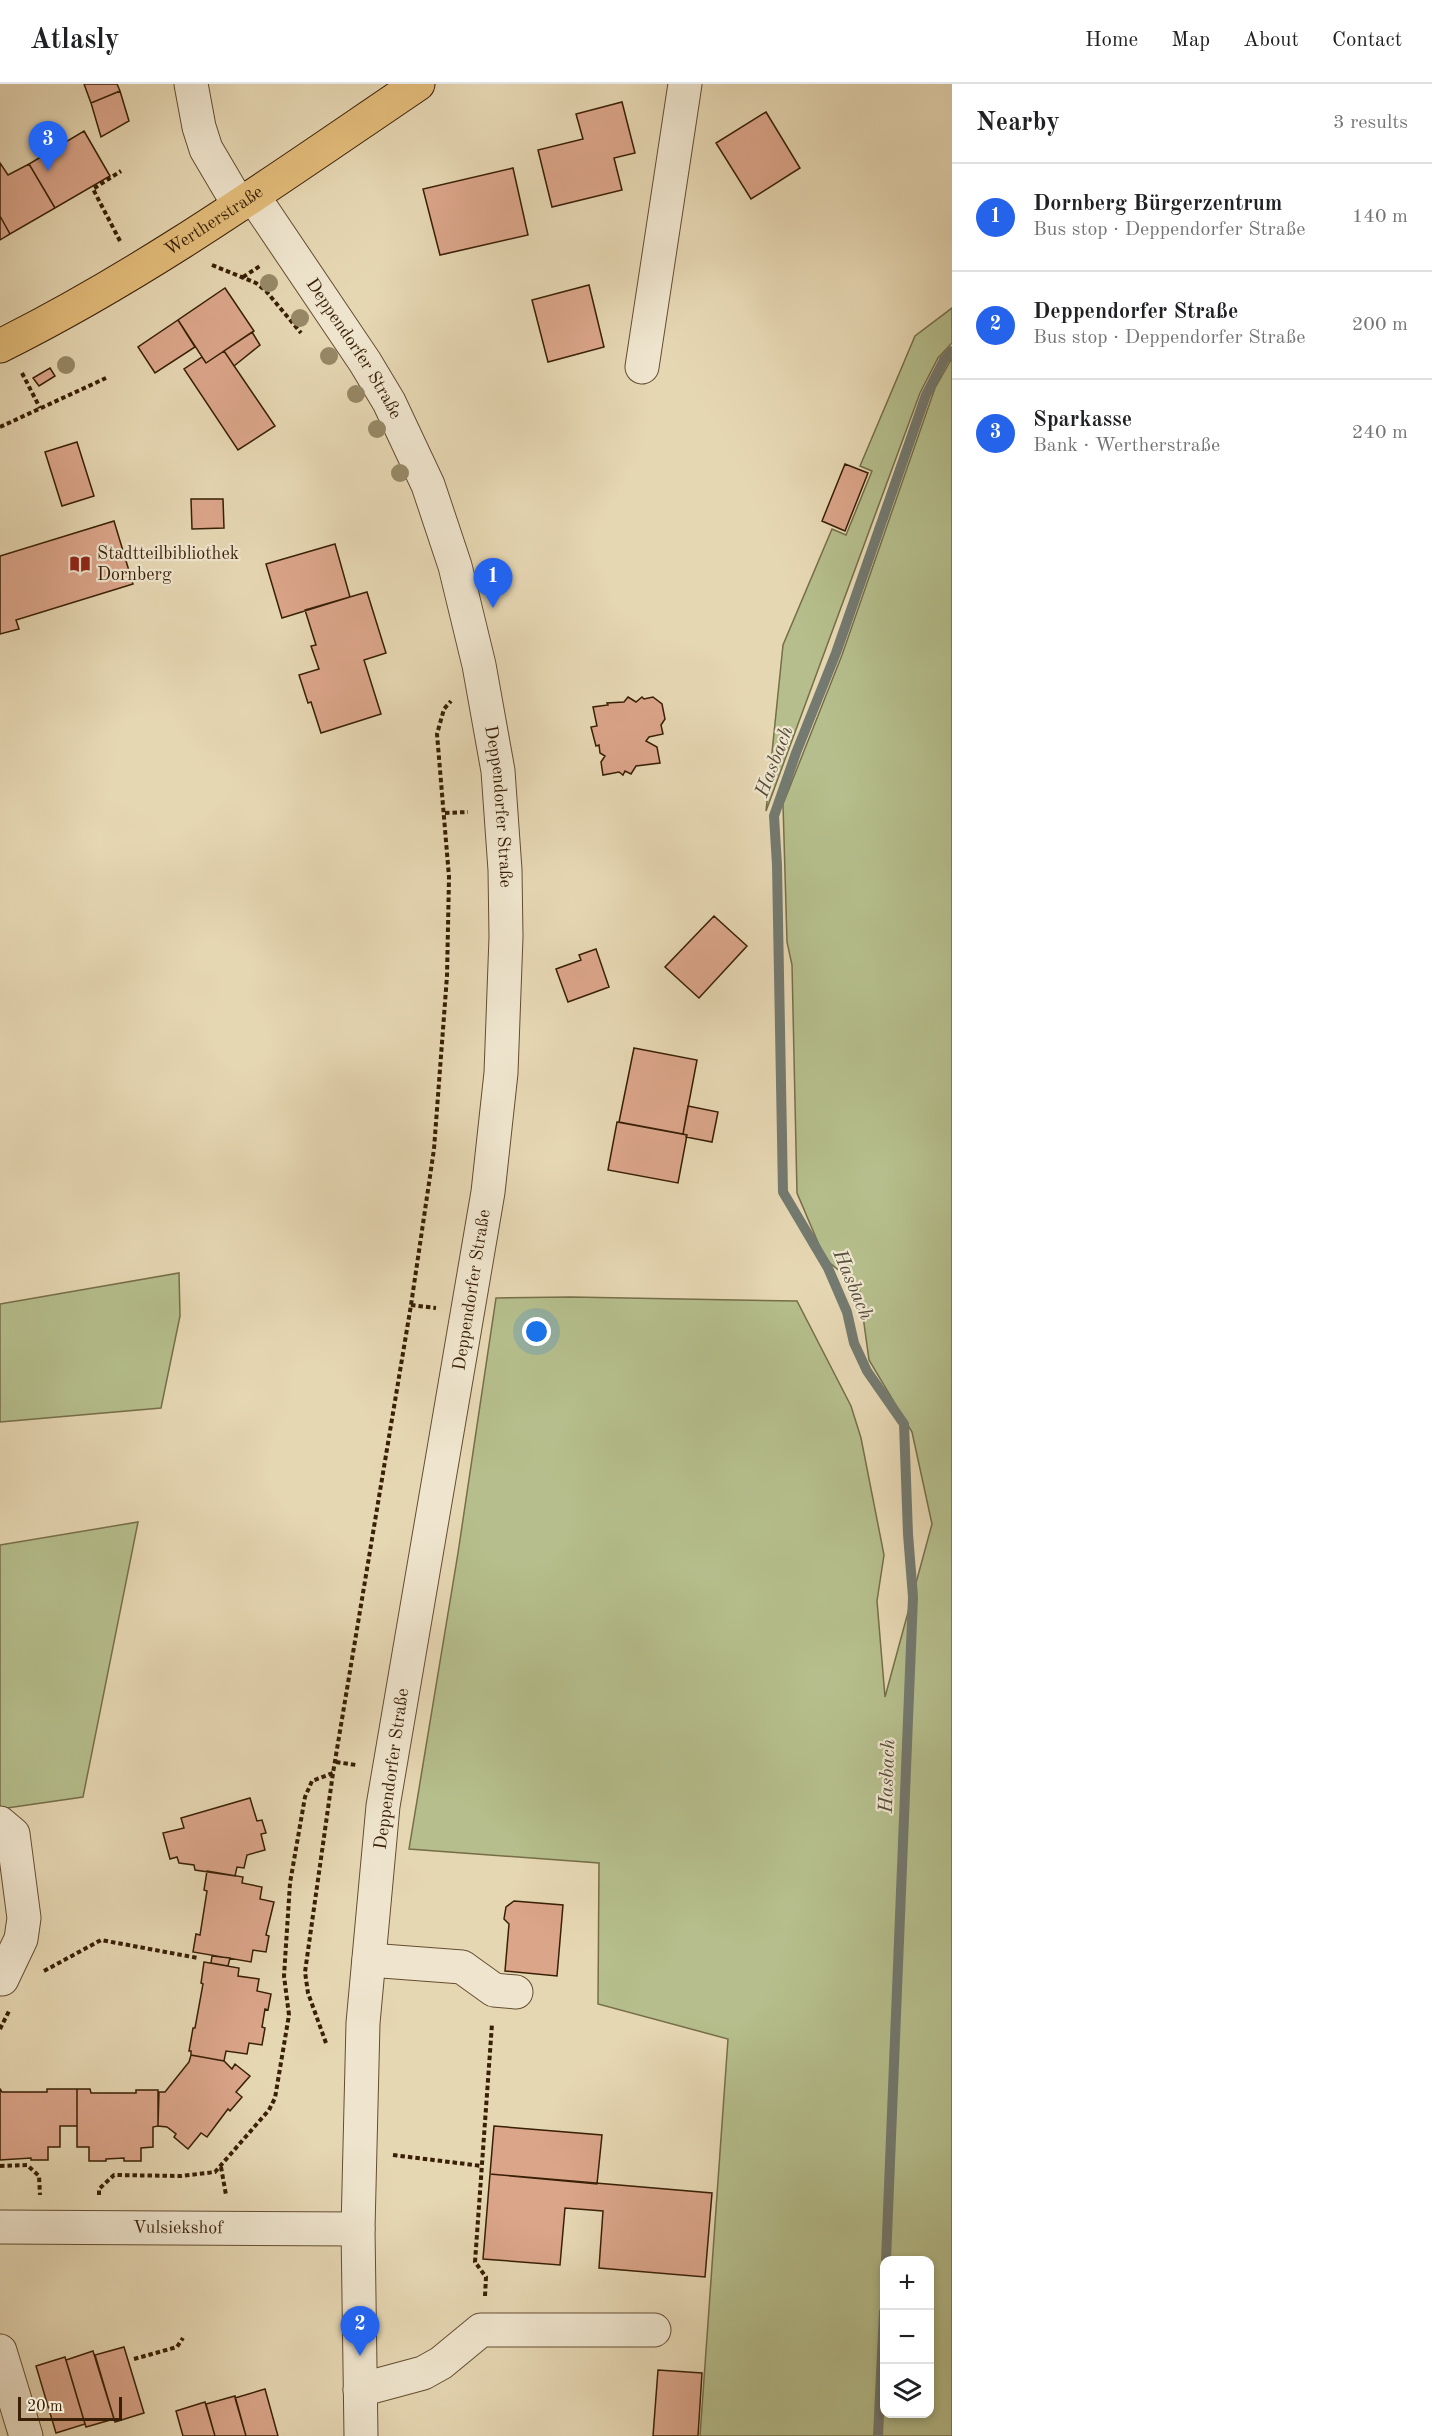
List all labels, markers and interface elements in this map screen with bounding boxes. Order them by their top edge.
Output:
text: Atlasly [30,27,120,55]
text: Home [1085,30,1138,51]
text: Map [1171,30,1210,51]
text: About [1243,30,1299,51]
text: Contact [1332,30,1402,51]
text: Nearby [976,110,1060,136]
text: 3 results [1333,113,1408,133]
pin: 3 [28,122,68,171]
street label: Wertherstraße [162,183,266,259]
text: Dornberg Bürgerzentrum [1033,193,1282,215]
text: 1 [990,207,1001,227]
text: 140 m [1352,207,1408,227]
text: Bus stop · Deppendorfer Straße [1033,220,1305,240]
street label: Deppendorfer Straße [302,275,405,422]
text: Deppendorfer Straße [1033,301,1238,323]
text: 2 [990,315,1001,335]
text: 200 m [1352,315,1408,335]
text: Bus stop · Deppendorfer Straße [1033,328,1305,348]
text: Sparkasse [1033,409,1132,431]
text: 3 [990,423,1001,443]
text: 240 m [1352,423,1408,443]
text: Bank · Wertherstraße [1033,436,1220,456]
place label: Stadtteilbibliothek Dornberg [97,545,239,584]
library icon: Stadtteilbibliothek Dornberg [68,552,92,576]
pin: 1 [474,558,512,608]
street label: Deppendorfer Straße [481,724,514,888]
water label: Hasbach [752,724,798,801]
street label: Deppendorfer Straße [450,1208,494,1372]
water label: Hasbach [828,1246,876,1323]
your location [522,1317,551,1346]
street label: Deppendorfer Straße [372,1687,412,1851]
water label: Hasbach [877,1739,899,1814]
street label: Vulsiekshof [133,2219,224,2237]
map controls [880,2256,934,2418]
button: + [880,2256,934,2310]
pin: 2 [340,2306,380,2356]
button: − [880,2310,934,2364]
button: layers [880,2364,934,2418]
scale bar [18,2394,122,2422]
text: 20 m [27,2399,63,2415]

